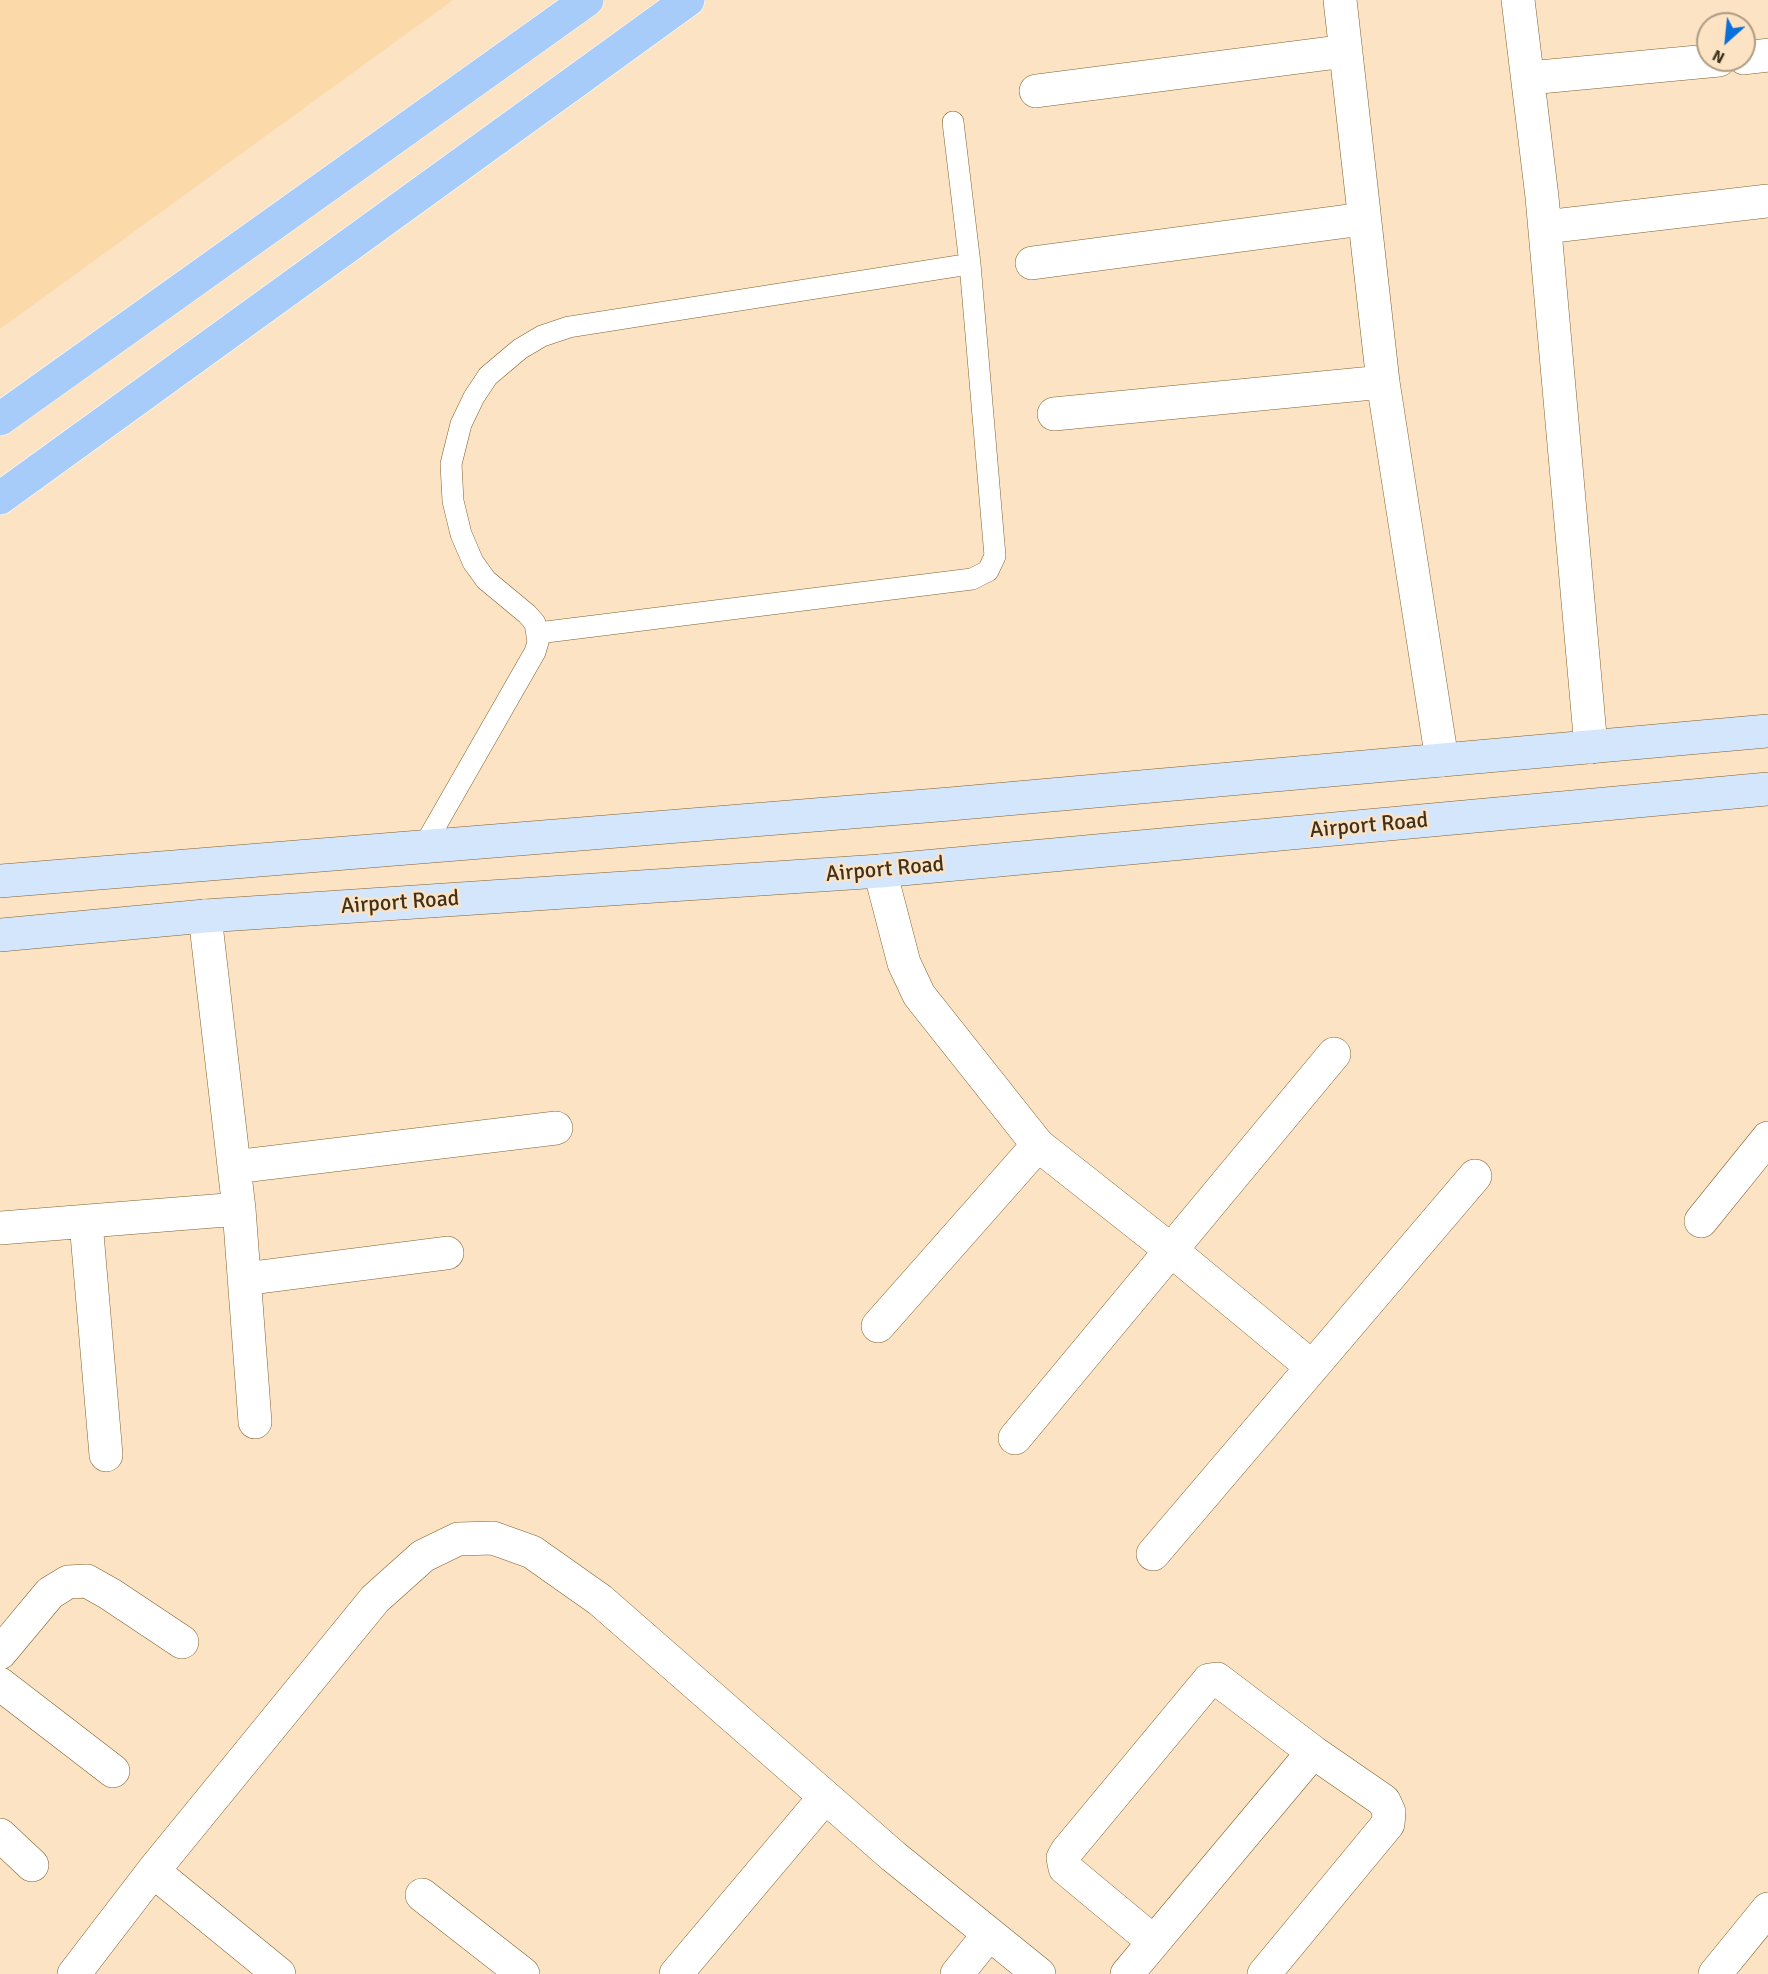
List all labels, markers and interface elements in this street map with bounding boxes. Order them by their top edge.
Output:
north arrow [1696,12,1756,72]
text: N [1709,45,1728,68]
street label: Airport Road [1309,808,1429,844]
street label: Airport Road [825,852,945,888]
street label: Airport Road [340,886,460,920]

